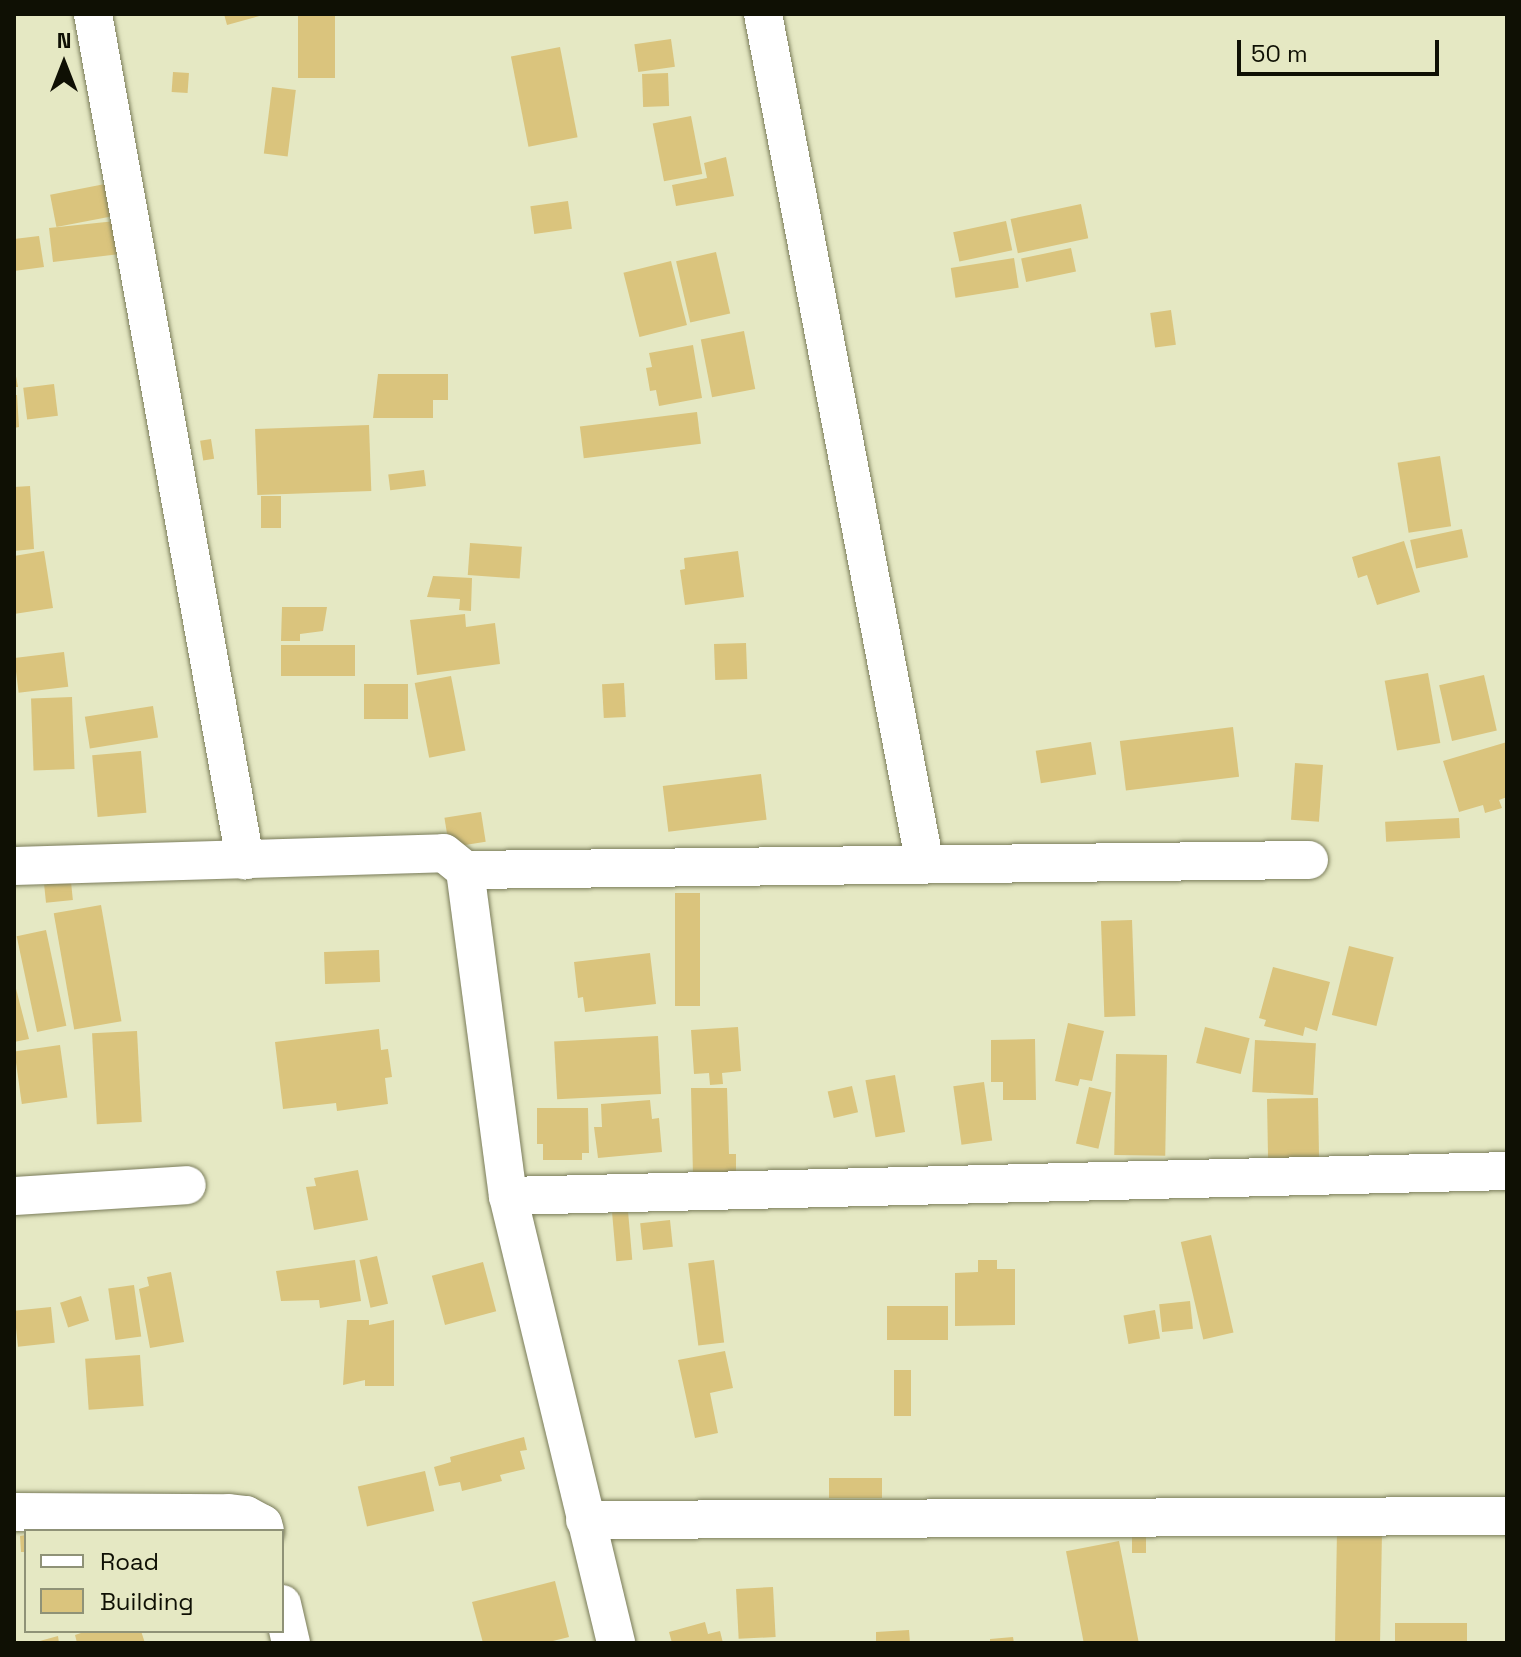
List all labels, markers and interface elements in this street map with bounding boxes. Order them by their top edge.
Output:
north arrow [24,24,104,104]
scale bar [1241,24,1443,74]
text: N [57,26,71,54]
text: 50 m [1251,38,1308,69]
legend [24,1529,284,1633]
text: Road [100,1546,159,1577]
text: Building [100,1586,194,1617]

